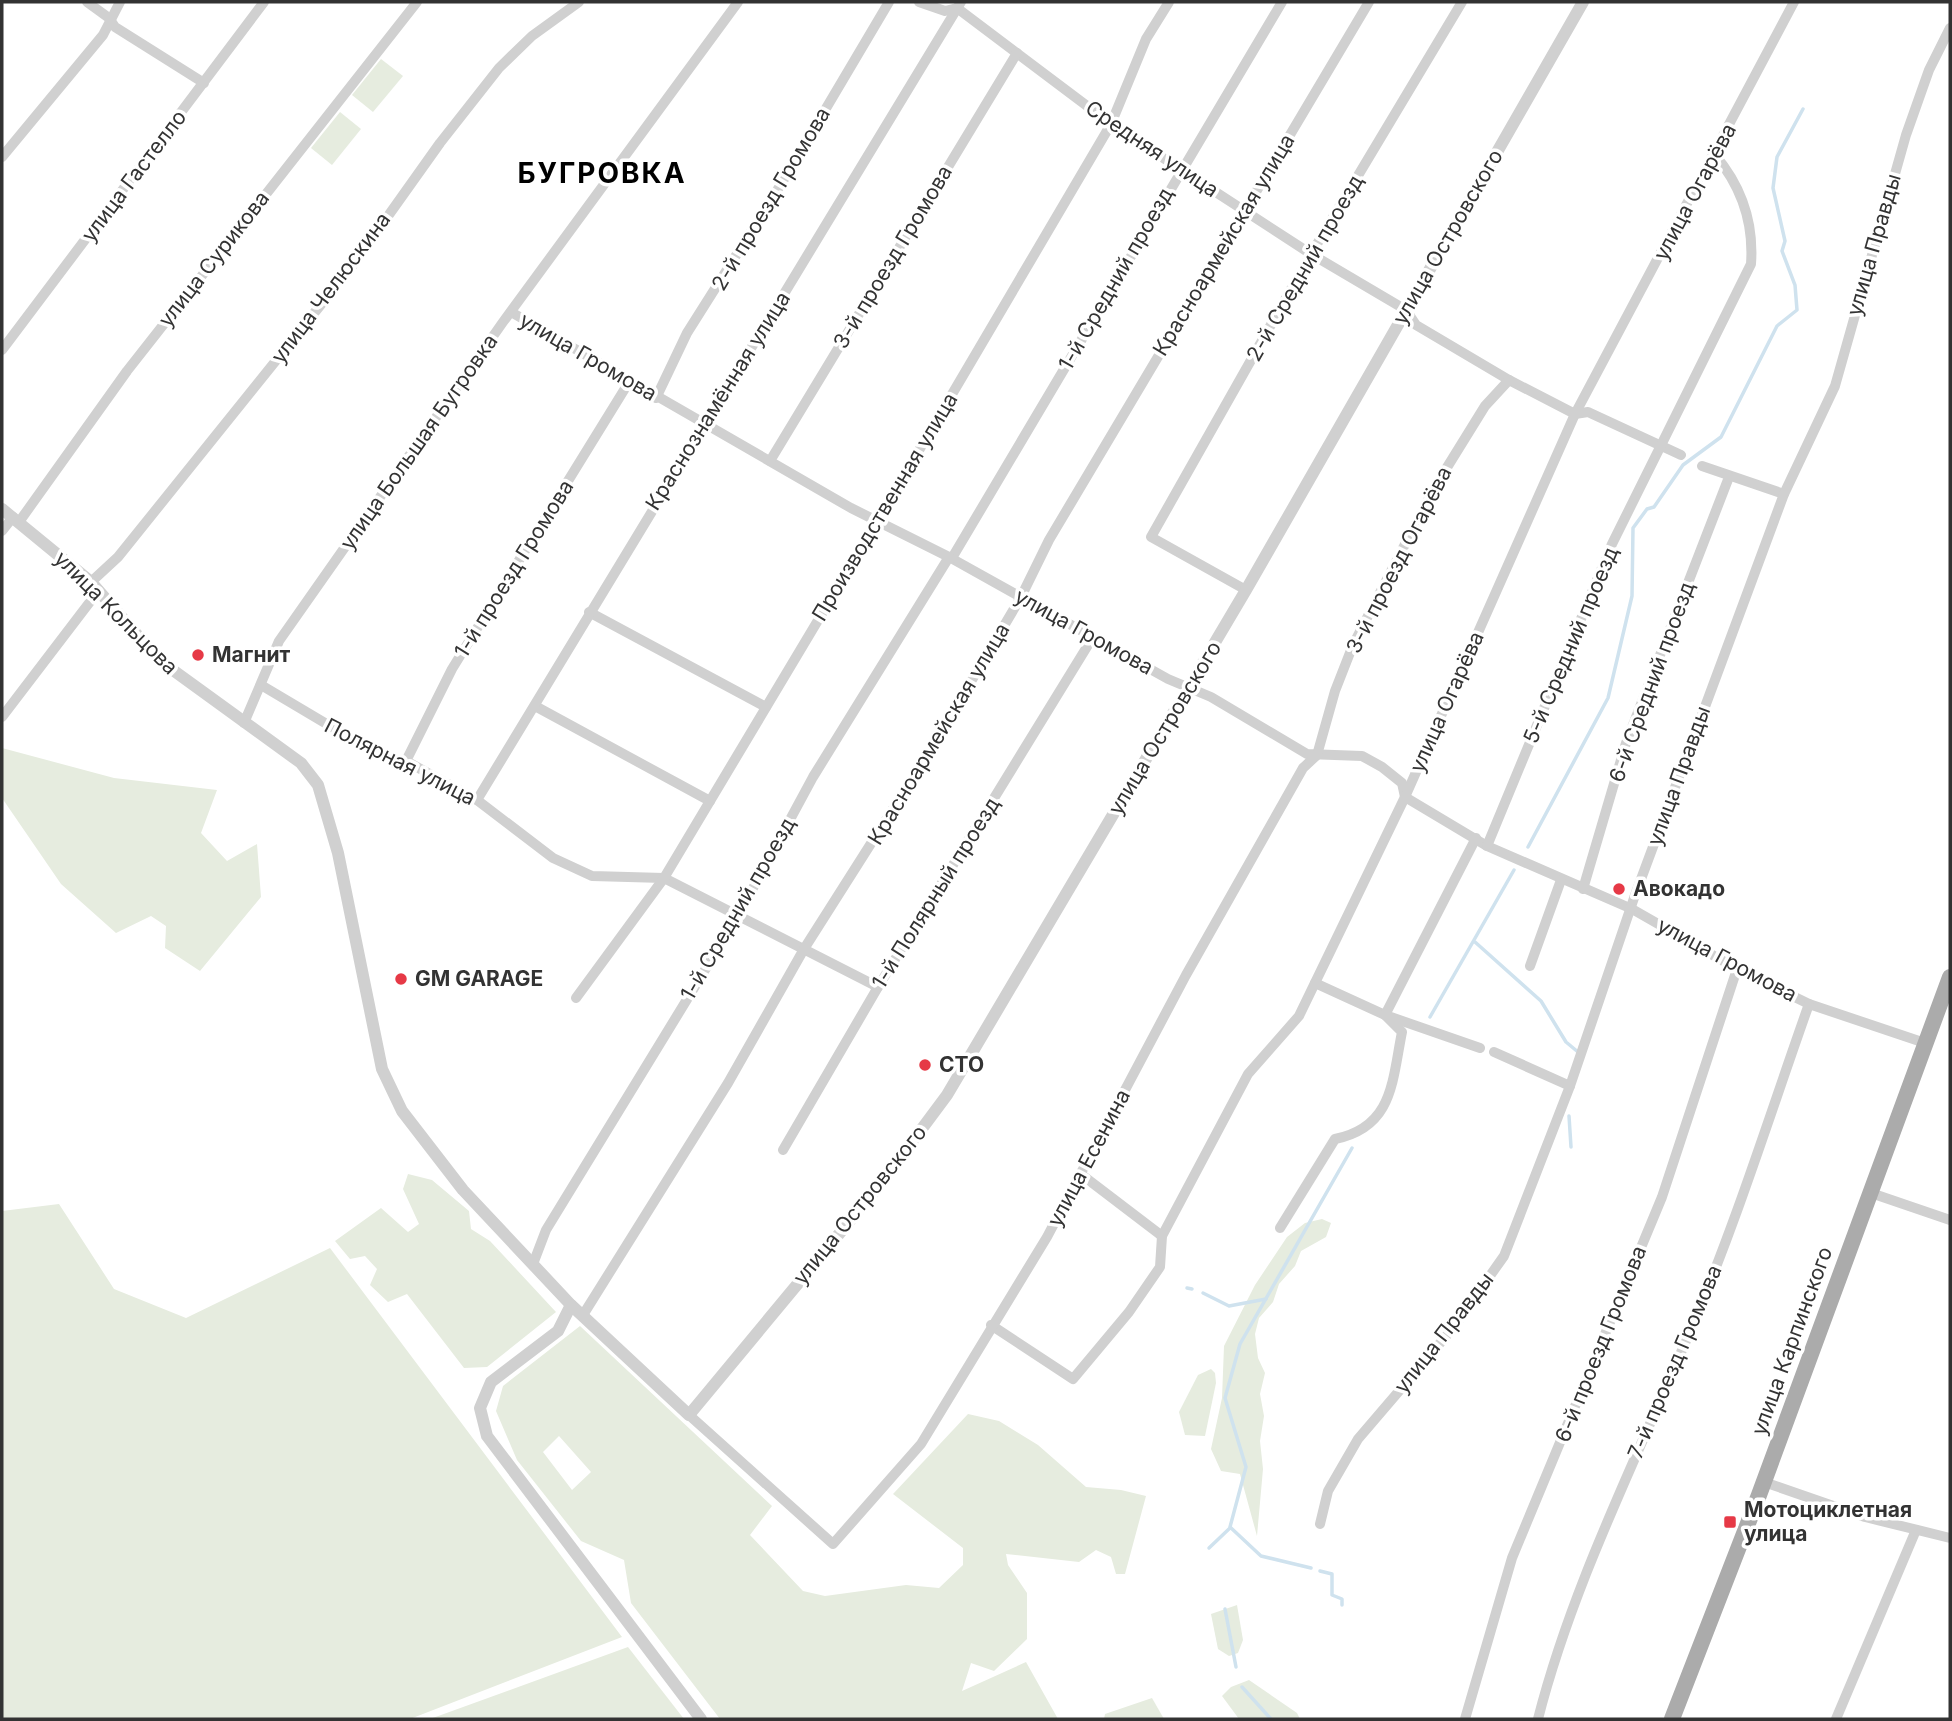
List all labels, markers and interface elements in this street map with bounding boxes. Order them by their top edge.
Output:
street label: Средняя улица [1081,95,1223,202]
street label: 2-й проезд Громова [706,103,835,295]
street label: улица Гастелло [76,105,191,246]
street label: улица Огарёва [1648,119,1741,264]
street label: Красноармейская улица [1147,129,1300,360]
street label: улица Островского [1387,145,1508,329]
district label: БУГРОВКА [517,156,687,190]
street label: 3-й проезд Громова [828,161,957,353]
street label: 2-й Средний проезд [1241,170,1368,365]
street label: улица Правды [1841,171,1906,319]
street label: 1-й Средний проезд [1053,183,1178,375]
street label: улица Сурикова [153,186,274,331]
street label: улица Челюскина [266,207,395,368]
street label: Краснознамённая улица [640,287,795,515]
street label: улица Громова [515,307,661,406]
street label: улица Большая Бугровка [335,329,503,554]
street label: Производственная улица [806,388,963,625]
street label: 3-й проезд Огарёва [1341,462,1457,657]
street label: 1-й проезд Громова [449,475,578,662]
street label: 5-й Средний проезд [1518,543,1623,747]
street label: улица Кольцова [50,546,183,679]
street label: 6-й Средний проезд [1604,578,1699,785]
street label: улица Громова [1011,583,1158,680]
street label: Красноармейская улица [862,618,1015,849]
street label: улица Огарёва [1404,628,1489,776]
street label: улица Островского [1103,636,1226,819]
place label: Магнит [212,642,291,667]
marker: Магнит [190,647,206,663]
street label: улица Правды [1642,703,1715,849]
street label: Полярная улица [321,713,480,810]
street label: 1-й Полярный проезд [866,792,1005,993]
street label: 1-й Средний проезд [675,813,800,1005]
place label: Авокадо [1633,876,1725,901]
marker: Авокадо [1611,881,1627,897]
street label: улица Громова [1653,912,1801,1007]
place label: GM GARAGE [415,966,543,991]
marker: GM GARAGE [393,971,409,987]
place label: СТО [939,1052,984,1077]
marker: СТО [917,1057,933,1073]
street label: улица Есенина [1042,1085,1135,1231]
street label: улица Островского [788,1120,932,1289]
street label: 6-й проезд Громова [1550,1242,1651,1446]
street label: улица Карпинского [1746,1243,1837,1438]
street label: 7-й проезд Громова [1622,1261,1727,1463]
street label: улица Правды [1389,1267,1499,1398]
place label: Мотоциклетная улица [1744,1497,1912,1546]
marker: Мотоциклетная улица [1722,1514,1738,1530]

